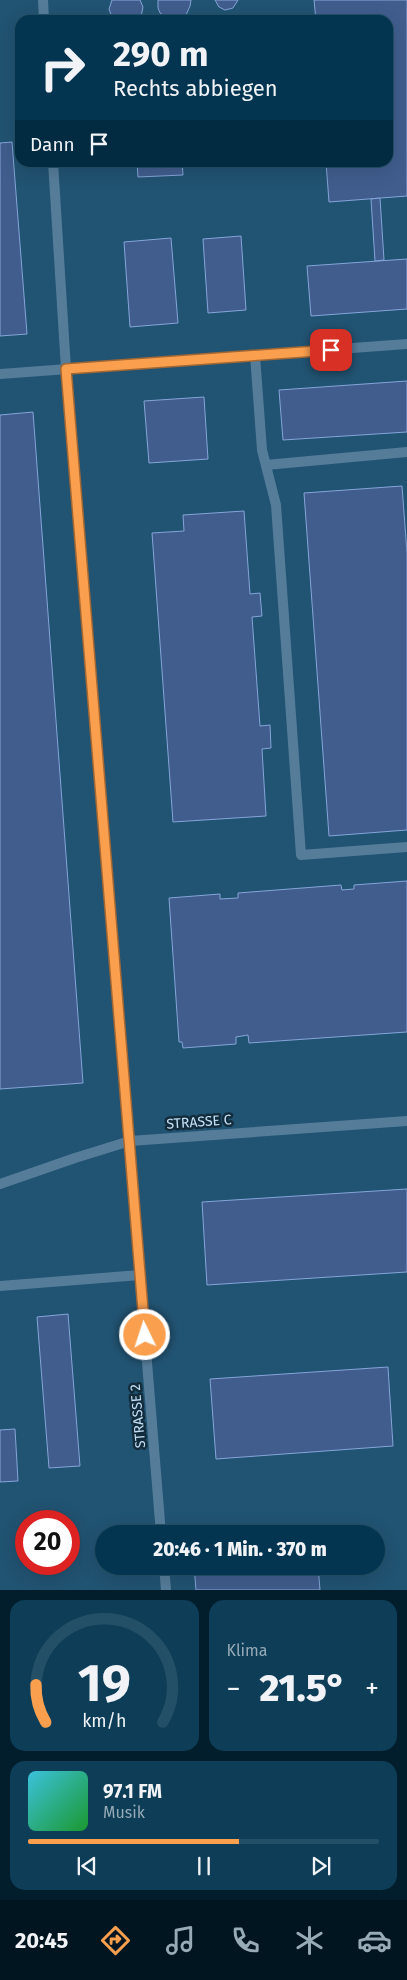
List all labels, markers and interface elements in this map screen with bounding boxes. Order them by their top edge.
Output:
text: 290 m [113,33,209,75]
icon: right [30,35,95,100]
text: Rechts abbiegen [113,75,278,102]
icon: arrive [85,130,113,158]
text: Dann [30,133,75,156]
pin [310,329,352,371]
icon: arrive [317,336,345,364]
street label: STRASSE C [166,1111,232,1133]
position arrow [118,1308,170,1360]
street label: STRASSE 2 [127,1383,149,1449]
speed limit sign: 20 [15,1510,80,1575]
text: 20:46 · 1 Min. · 370 m [153,1538,327,1561]
text: Klima [227,1641,268,1660]
text: 19 [78,1652,131,1715]
text: 21.5° [259,1665,346,1711]
text: − [227,1672,241,1705]
text: + [365,1672,379,1705]
text: km/h [82,1710,126,1732]
text: 97.1 FM [103,1780,162,1803]
text: Musik [103,1803,145,1822]
icon: previous [73,1852,101,1880]
icon: pause [190,1852,218,1880]
icon: next [307,1852,335,1880]
icon: directions [98,1923,133,1958]
icon: music [163,1923,198,1958]
icon: phone [228,1923,263,1958]
icon: climate [292,1923,327,1958]
icon: car [357,1923,392,1958]
text: 20:45 [15,1927,68,1954]

